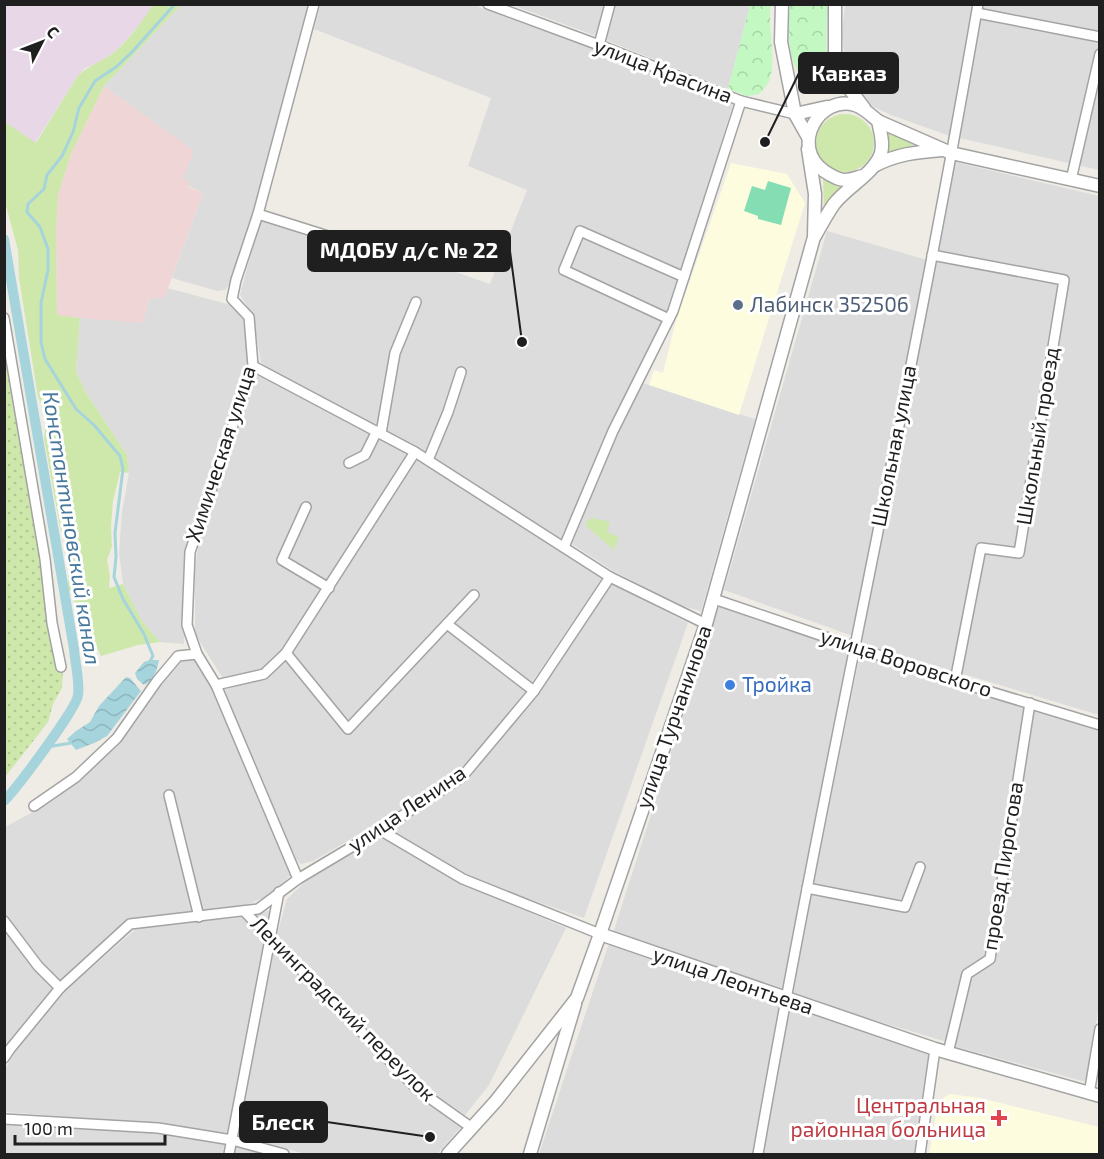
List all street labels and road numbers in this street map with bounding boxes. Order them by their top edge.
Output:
street label: улица Красина [590,32,736,108]
street label: Школьный проезд [1010,345,1063,527]
street label: Химическая улица [179,362,261,545]
street label: Школьная улица [865,363,921,529]
street label: улица Турчанинова [629,622,717,812]
street label: улица Воровского [817,622,996,702]
street label: улица Ленина [342,759,470,857]
street label: проезд Пирогова [976,780,1027,952]
street label: Ленинградский переулок [246,910,442,1106]
street label: улица Леонтьева [650,940,817,1020]

